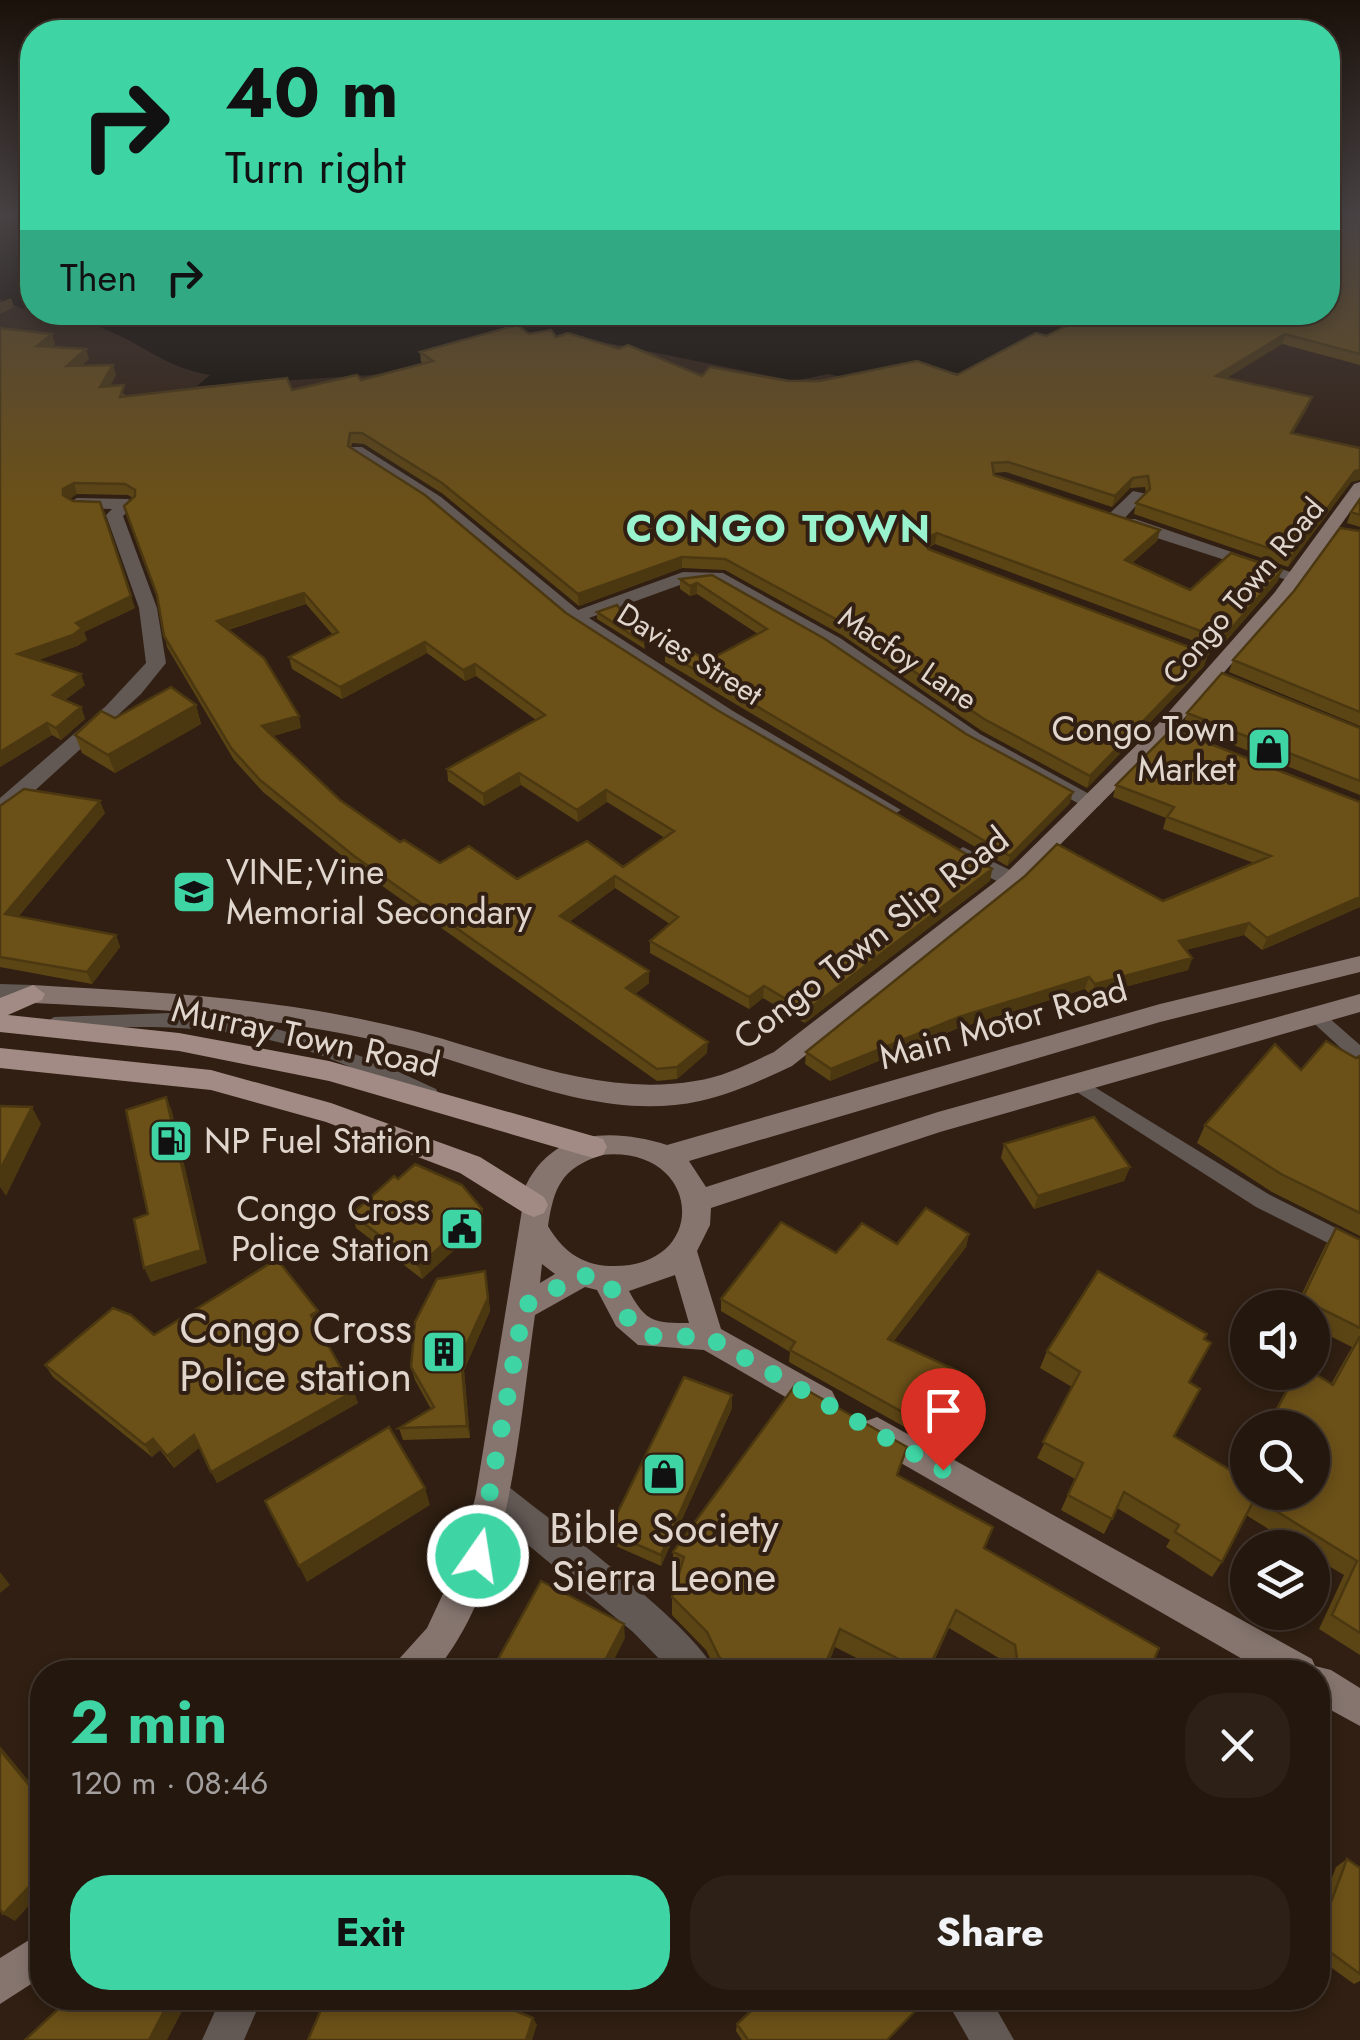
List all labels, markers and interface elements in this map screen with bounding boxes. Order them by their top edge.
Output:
text: 40 m [225,42,399,143]
icon: right [60,60,190,190]
text: Turn right [225,135,406,200]
text: Then [60,250,137,305]
icon: right [157,250,212,305]
street label: Congo Town Road [1152,488,1334,694]
district label: CONGO TOWN [626,501,932,556]
street label: Davies Street [609,592,772,716]
street label: Macfoy Lane [830,596,986,720]
place label: Congo Town Market [1051,704,1237,794]
shop icon: Congo Town Market [1246,726,1292,772]
street label: Congo Town Slip Road [723,814,1019,1062]
place label: VINE;Vine Memorial Secondary [226,847,533,937]
school or university icon: VINE;Vine Memorial Secondary [171,869,217,915]
street label: Main Motor Road [873,964,1133,1082]
street label: Murray Town Road [167,984,445,1090]
place label: NP Fuel Station [204,1116,432,1166]
fuel station icon: NP Fuel Station [148,1118,194,1164]
place label: Congo Cross Police Station [231,1184,430,1274]
public building icon: Congo Cross Police Station [439,1206,485,1252]
map controls [1230,1290,1330,1630]
button: sound [1230,1290,1330,1390]
place label: Congo Cross Police station [179,1298,412,1407]
building icon: Congo Cross Police station [421,1329,467,1375]
pin [901,1368,986,1471]
icon: arrive [916,1383,971,1438]
button: search [1230,1410,1330,1510]
shop icon: Bible Society Sierra Leone [641,1451,687,1497]
place label: Bible Society Sierra Leone [549,1498,779,1607]
position arrow [426,1504,530,1608]
button: layers [1230,1530,1330,1630]
text: 2 min [70,1679,228,1766]
button: close [1185,1693,1290,1798]
text: 120 m · 08:46 [70,1760,269,1806]
button: Exit [70,1875,670,1990]
button: Share [690,1875,1290,1990]

